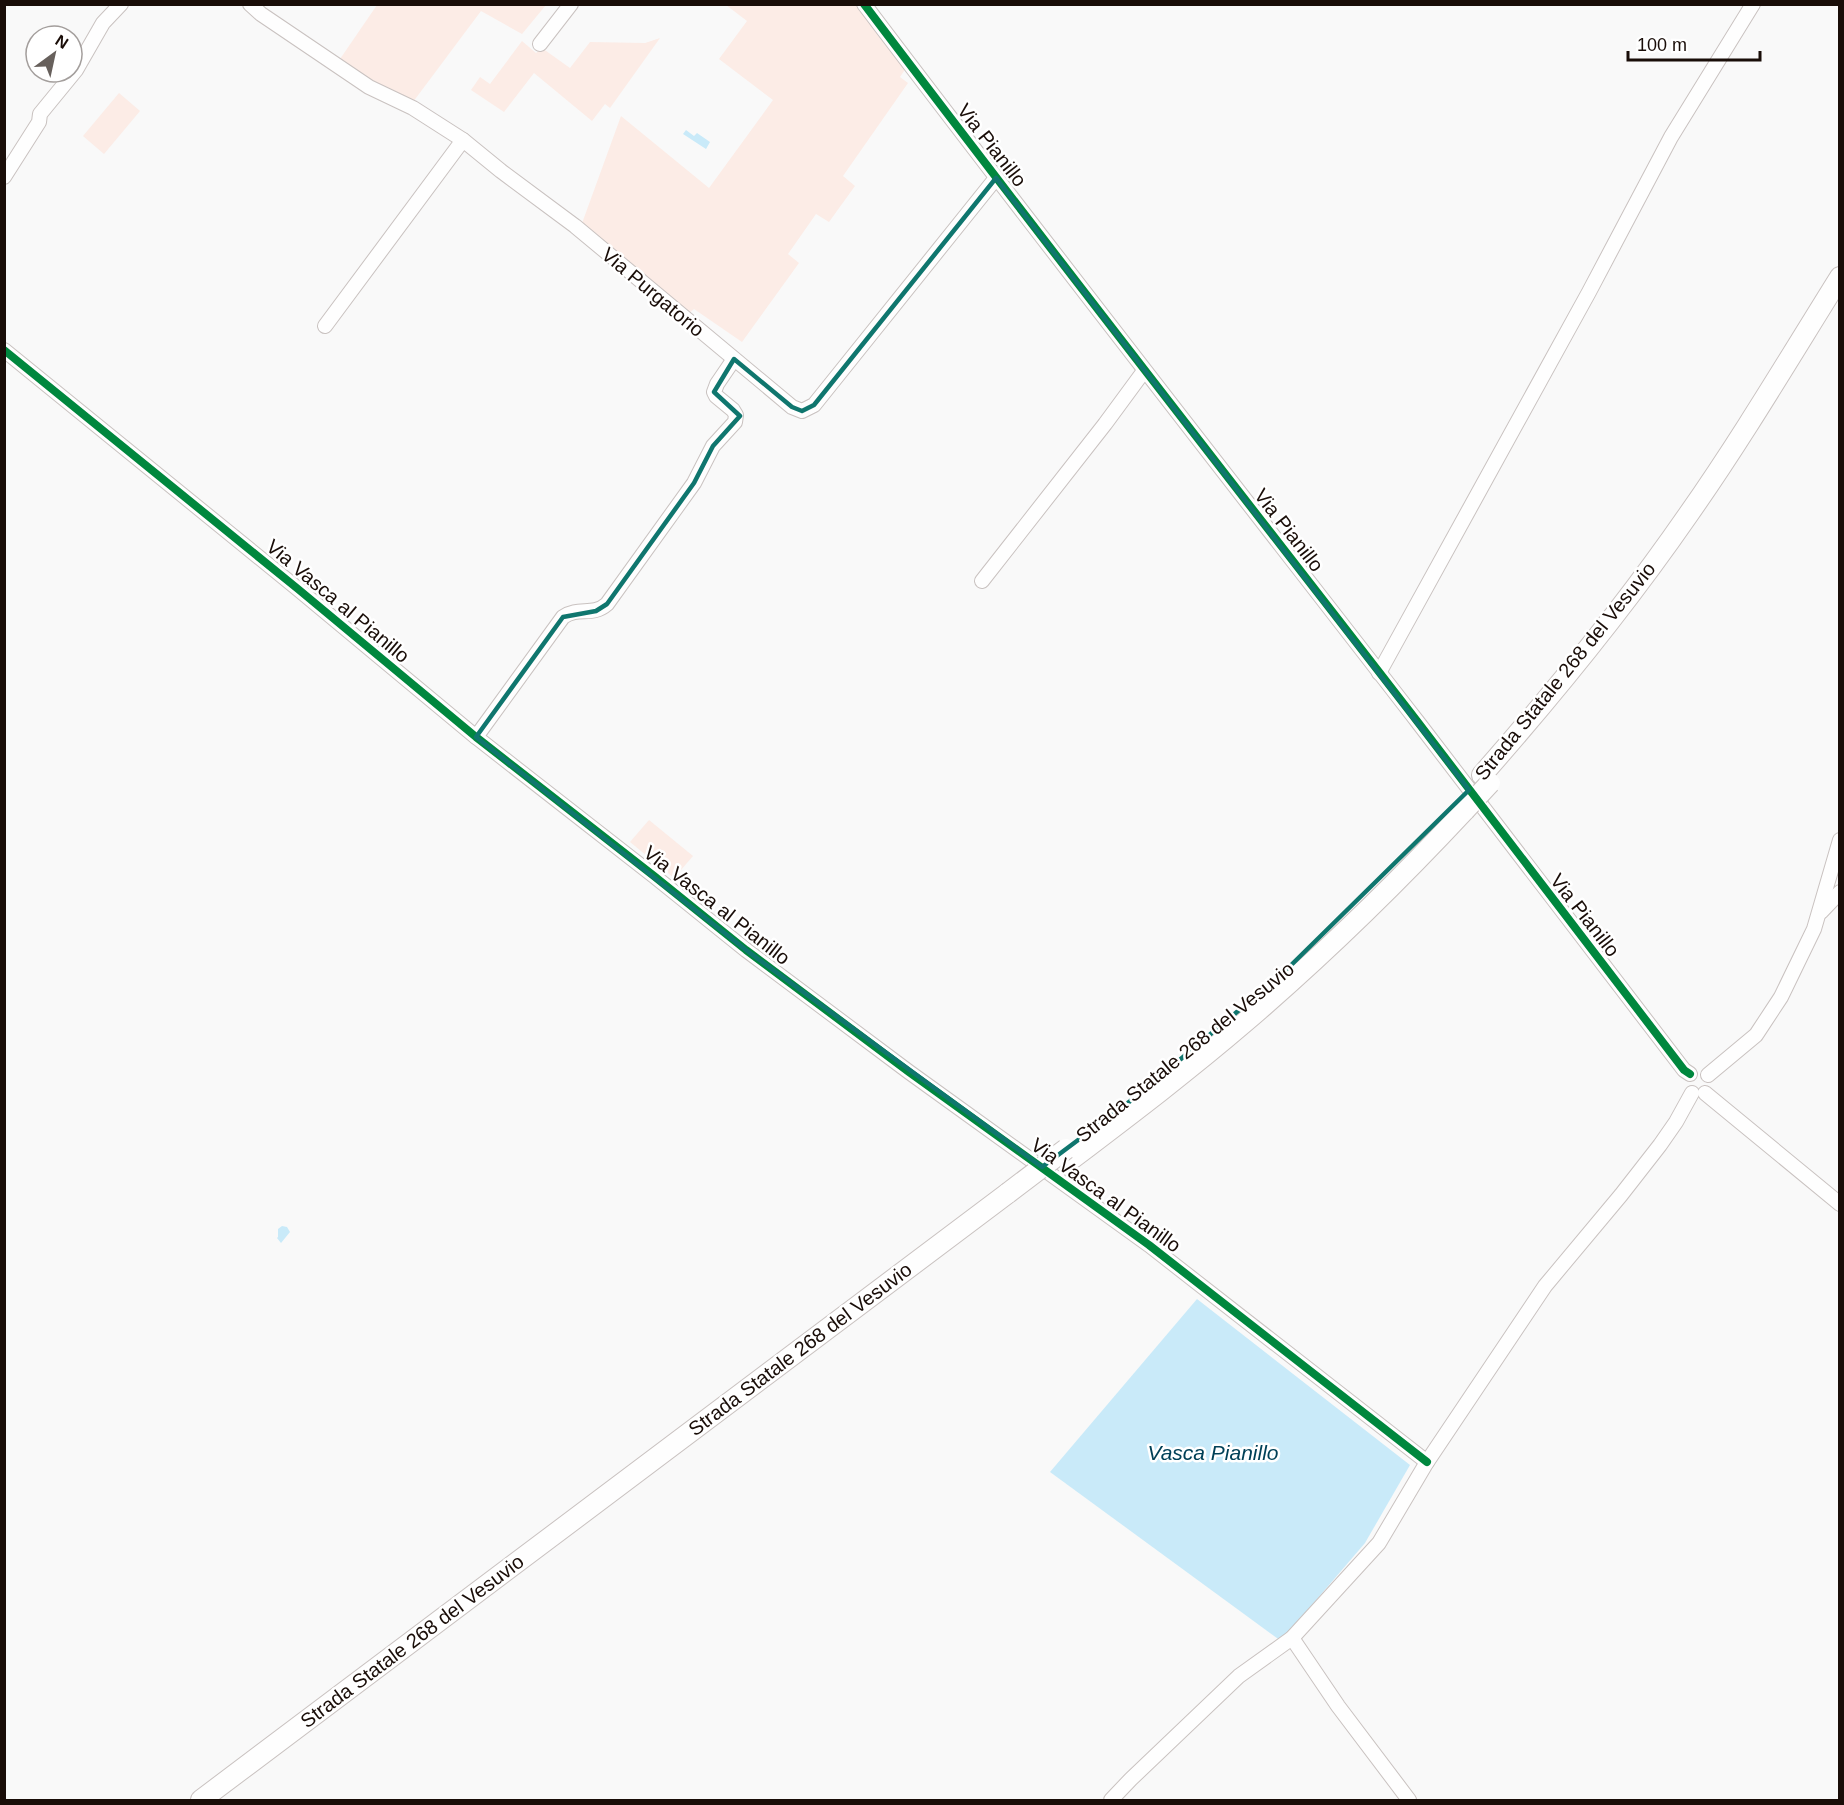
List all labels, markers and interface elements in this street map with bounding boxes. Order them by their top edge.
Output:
north arrow [24,24,84,84]
scale bar [1628,24,1760,62]
text: N [52,32,71,52]
text: 100 m [1637,35,1687,55]
street label: Via Pianillo [953,99,1031,191]
street label: Via Purgatorio [598,243,708,341]
street label: Via Pianillo [1250,484,1328,576]
street label: Via Vasca al Pianillo [262,535,414,667]
street label: Strada Statale 268 del Vesuvio [1470,558,1660,784]
street label: Via Vasca al Pianillo [640,841,794,969]
street label: Via Pianillo [1546,869,1624,961]
street label: Strada Statale 268 del Vesuvio [1072,957,1298,1147]
street label: Via Vasca al Pianillo [1027,1133,1185,1257]
street label: Strada Statale 268 del Vesuvio [684,1258,916,1440]
water label: Vasca Pianillo [1147,1441,1279,1464]
street label: Strada Statale 268 del Vesuvio [296,1550,528,1732]

